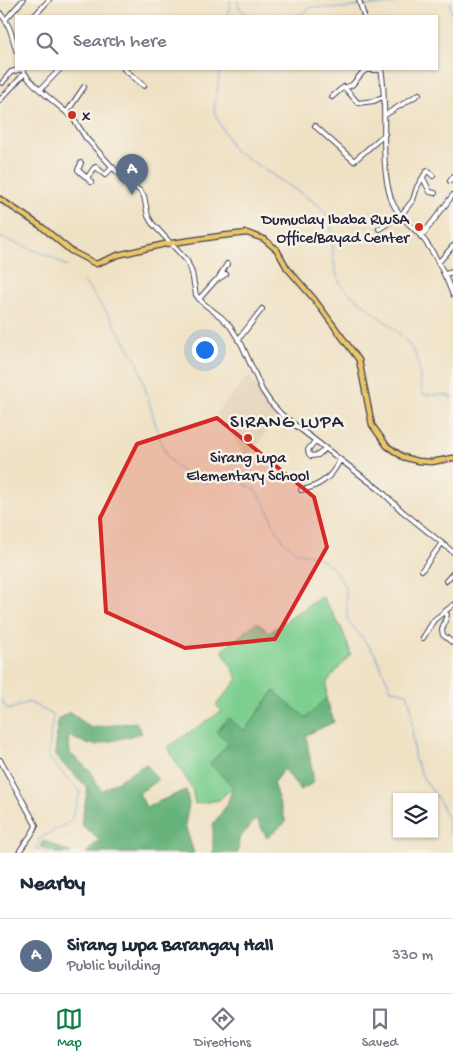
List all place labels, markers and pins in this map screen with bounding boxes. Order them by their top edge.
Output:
marker: x [66,109,78,121]
place label: x [82,109,91,128]
pin: A [116,154,148,195]
place label: Dumuclay Ibaba RWSA Office/Bayad Center [261,212,411,249]
marker: Dumuclay Ibaba RWSA Office/Bayad Center [413,221,425,233]
marker: Sirang Lupa Elementary School [242,432,254,444]
place label: Sirang Lupa Elementary School [186,450,310,487]

